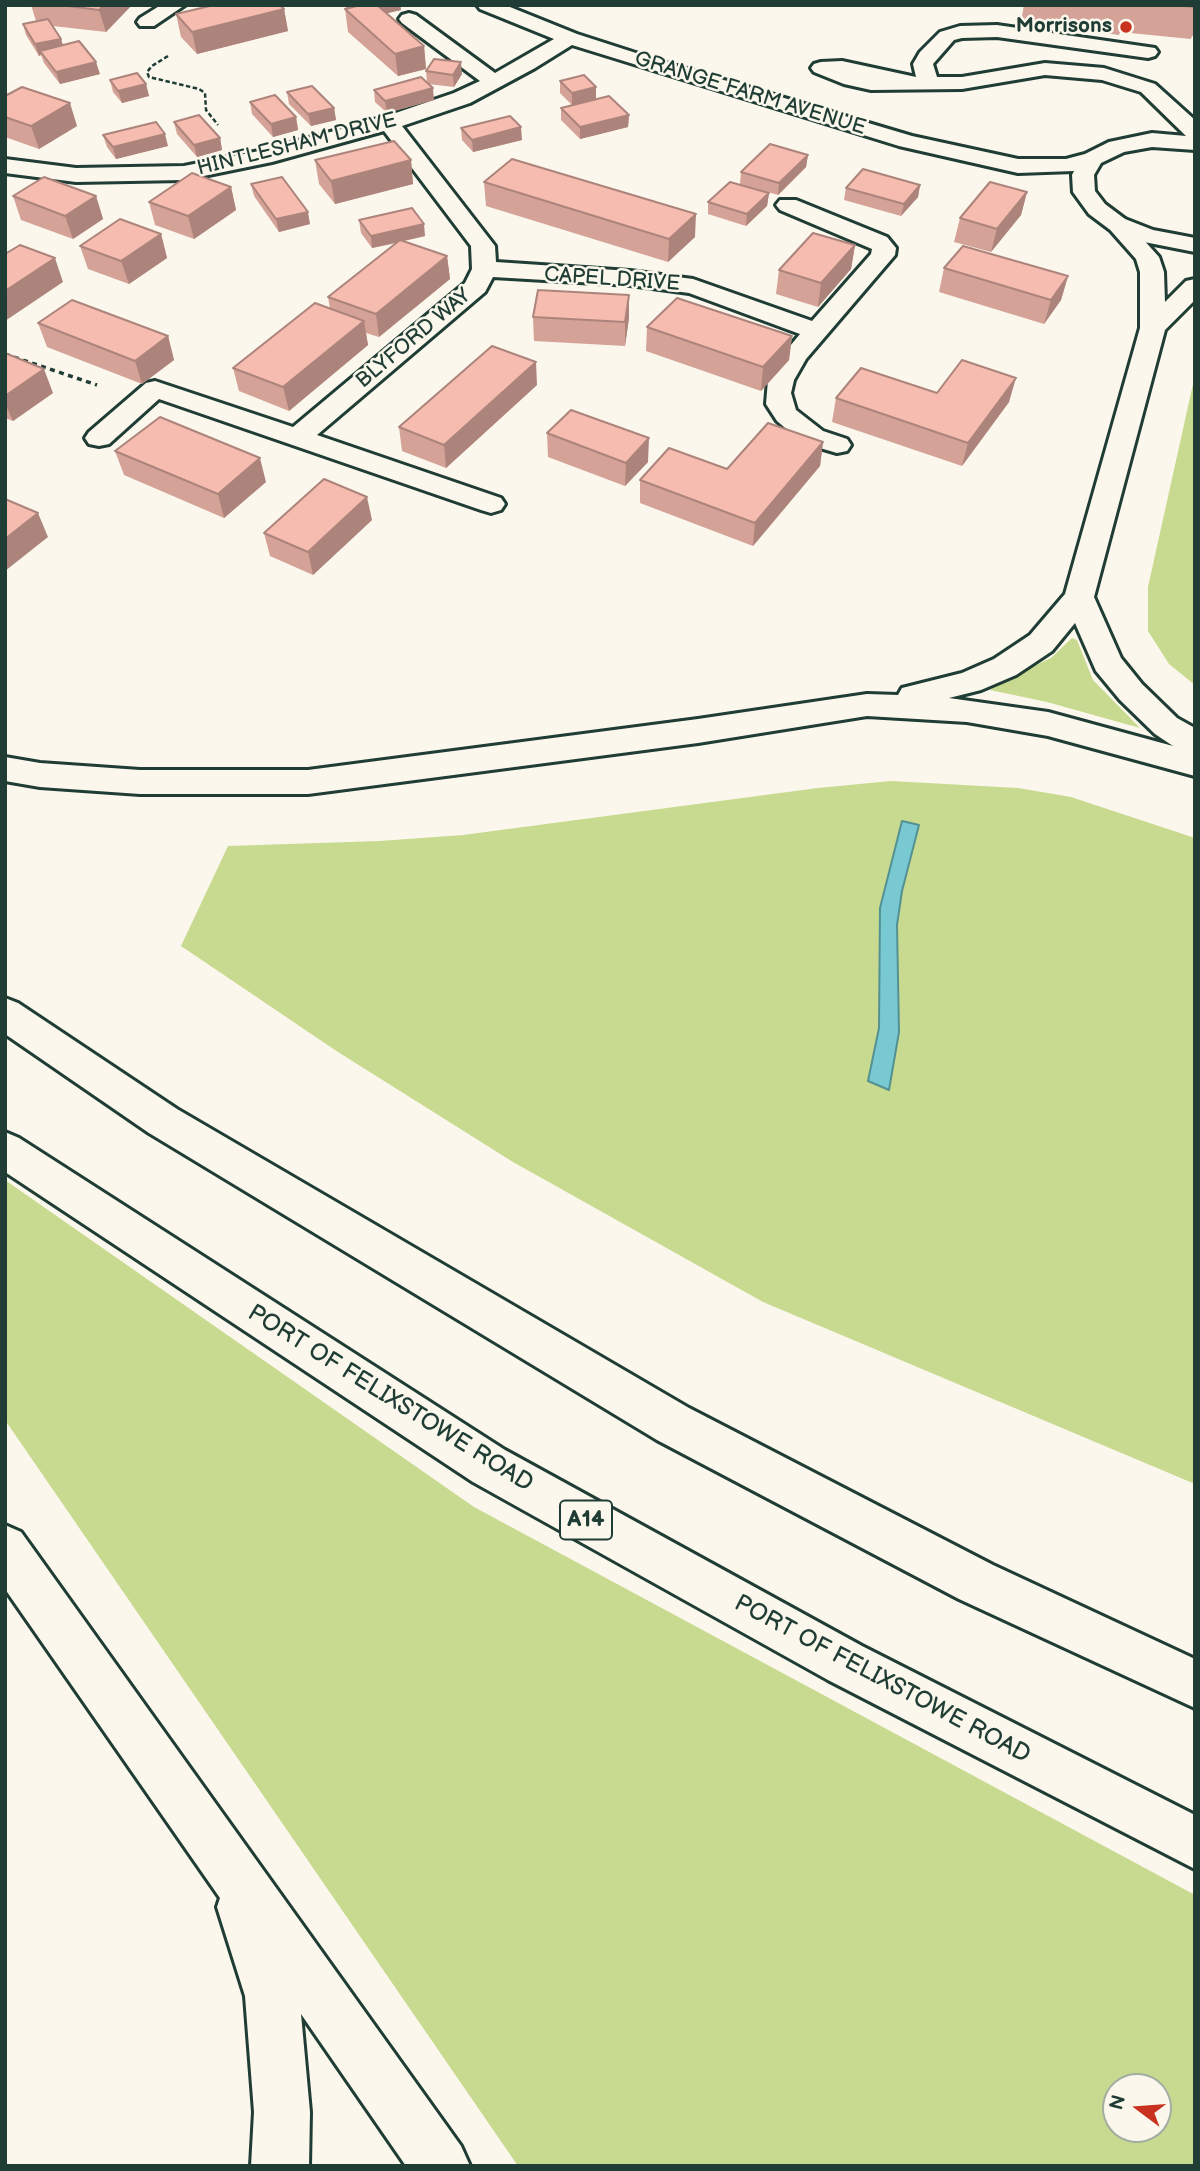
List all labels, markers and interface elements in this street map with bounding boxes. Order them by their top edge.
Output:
place label: Morrisons [1016,14,1112,40]
marker: Morrisons [1118,19,1134,35]
street label: GRANGE FARM AVENUE [631,47,869,141]
street label: HINTLESHAM DRIVE [195,108,399,182]
street label: CAPEL DRIVE [543,263,681,297]
street label: BLYFORD WAY [352,284,476,394]
street label: PORT OF FELIXSTOWE ROAD [242,1299,538,1499]
road number: A14 [560,1500,612,1540]
street label: PORT OF FELIXSTOWE ROAD [729,1590,1035,1770]
north arrow [1102,2073,1172,2143]
text: N [1105,2093,1131,2113]

